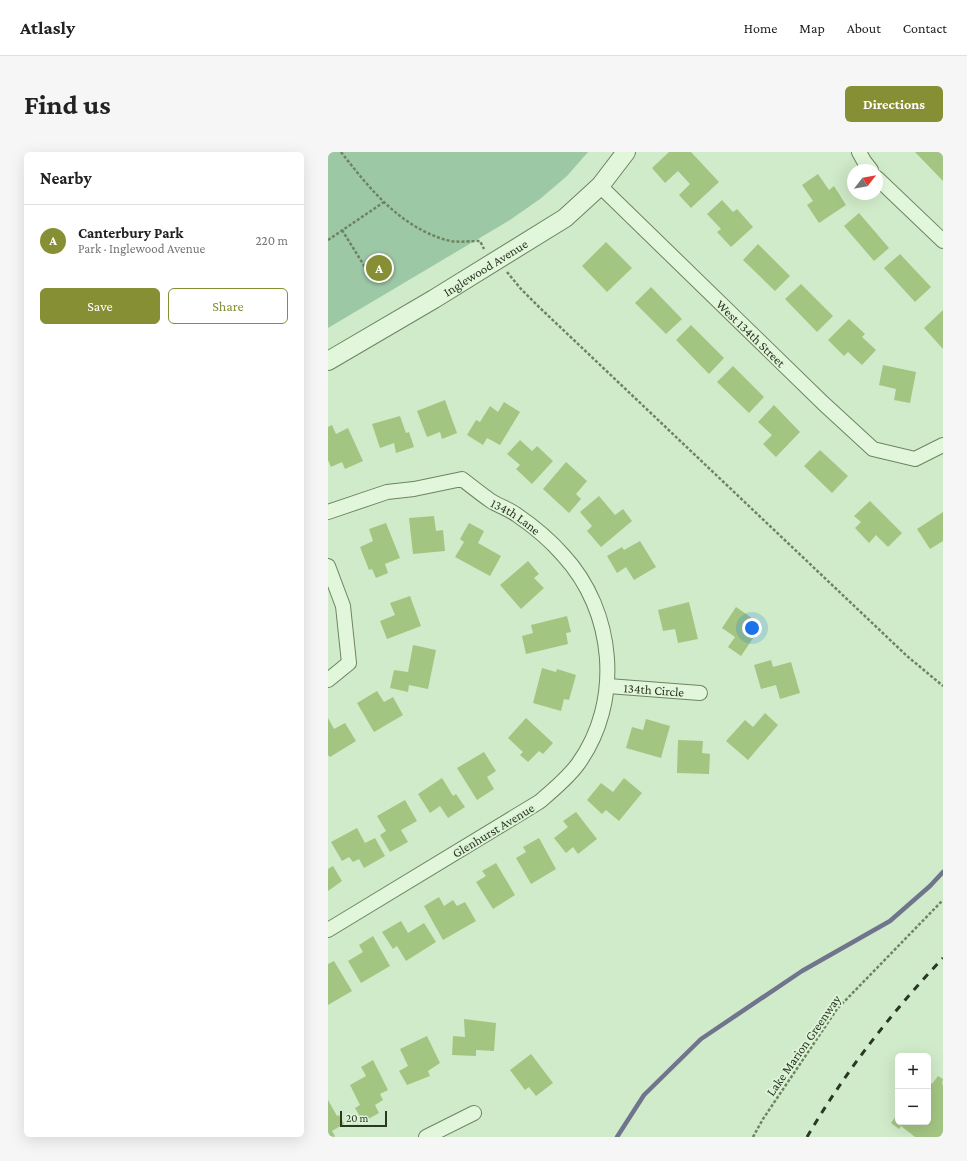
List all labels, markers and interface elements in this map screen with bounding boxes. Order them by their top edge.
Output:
text: Atlasly [20,17,75,38]
text: Home [744,20,777,36]
text: Map [799,20,825,36]
text: About [847,20,881,36]
text: Contact [903,20,947,36]
button: Directions [845,86,943,122]
text: Find us [24,89,111,120]
north arrow [847,164,883,200]
text: Nearby [40,169,92,188]
text: Canterbury Park [78,225,183,241]
text: A [49,233,57,248]
text: 220 m [255,233,288,248]
street label: Inglewood Avenue [441,236,531,299]
text: Park · Inglewood Avenue [78,241,205,256]
pin: A [366,253,392,283]
button: Save [40,288,160,324]
button: Share [168,288,288,324]
street label: West 134th Street [713,297,789,371]
street label: 134th Lane [488,495,544,538]
your location [742,618,762,638]
street label: 134th Circle [623,680,685,700]
street label: Glenhurst Avenue [450,800,537,861]
street label: Lake Marion Greenway [763,991,845,1099]
map controls [895,1053,931,1125]
button: + [895,1053,931,1089]
button: − [895,1089,931,1125]
scale bar [340,1109,387,1128]
text: 20 m [346,1112,368,1124]

